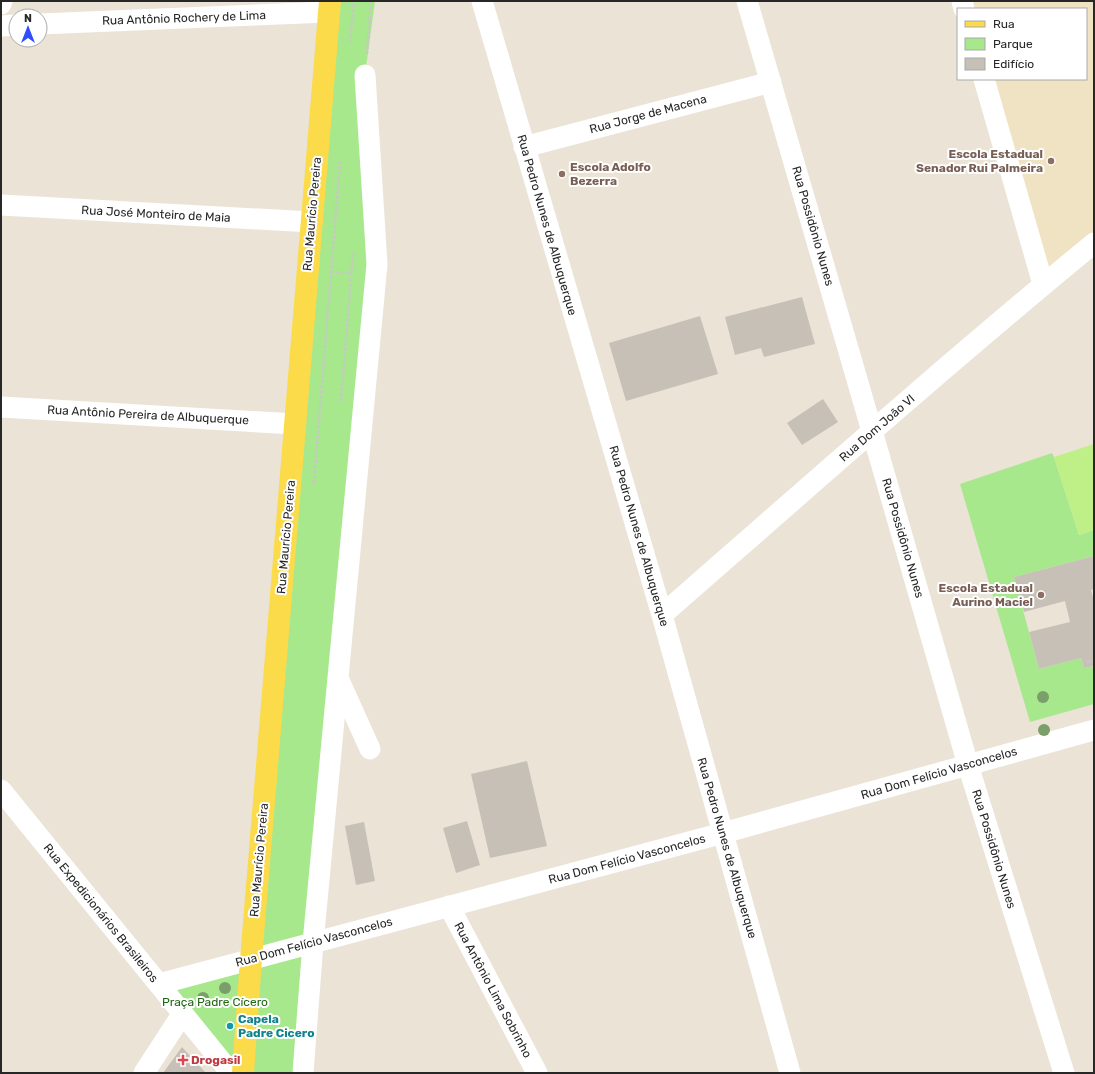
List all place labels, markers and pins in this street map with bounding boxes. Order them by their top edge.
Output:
place label: Escola Estadual Senador Rui Palmeira [916,147,1043,175]
marker: Escola Estadual Senador Rui Palmeira [1046,156,1056,166]
place label: Escola Adolfo Bezerra [570,160,651,188]
marker: Escola Adolfo Bezerra [557,169,567,179]
place label: Escola Estadual Aurino Maciel [938,581,1033,609]
marker: Escola Estadual Aurino Maciel [1036,590,1046,600]
place label: Capela Padre Cicero [238,1012,315,1040]
marker: Capela Padre Cicero [225,1021,235,1031]
place label: Drogasil [191,1053,241,1067]
marker: Drogasil [178,1055,188,1065]

